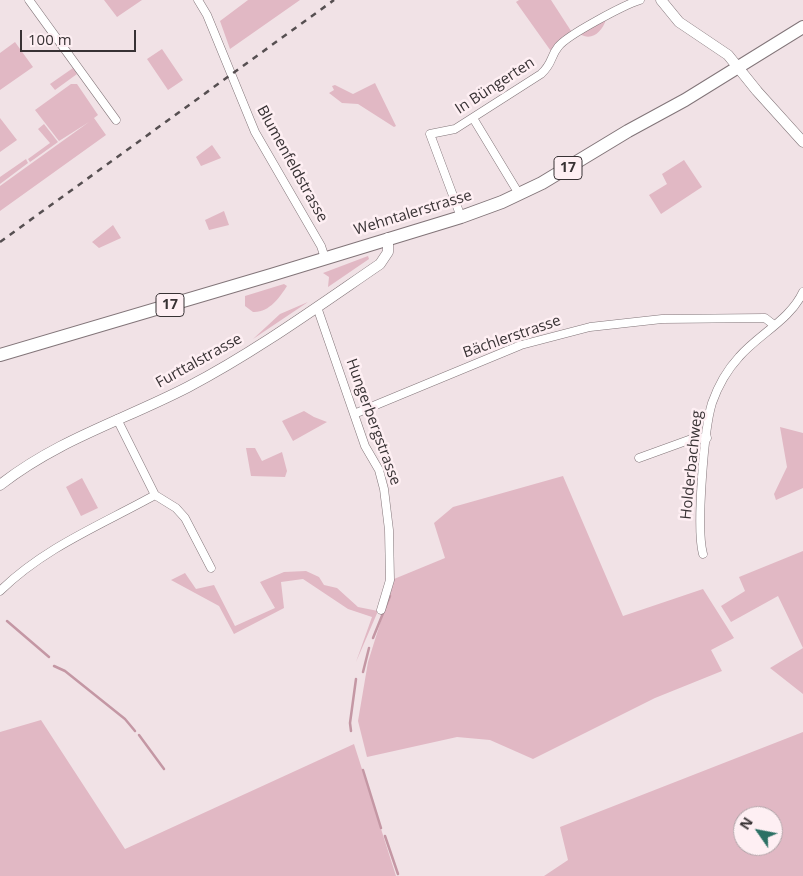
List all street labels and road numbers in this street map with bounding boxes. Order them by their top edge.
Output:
street label: In Büngerten [452,54,538,118]
street label: Blumenfeldstrasse [253,103,331,225]
road number: 17 [554,156,582,180]
street label: Wehntalerstrasse [352,187,474,239]
road number: 17 [156,294,184,316]
street label: Bächlerstrasse [461,312,563,362]
street label: Furttalstrasse [153,330,245,392]
street label: Hungerbergstrasse [342,356,404,488]
street label: Holderbachweg [677,410,707,520]

